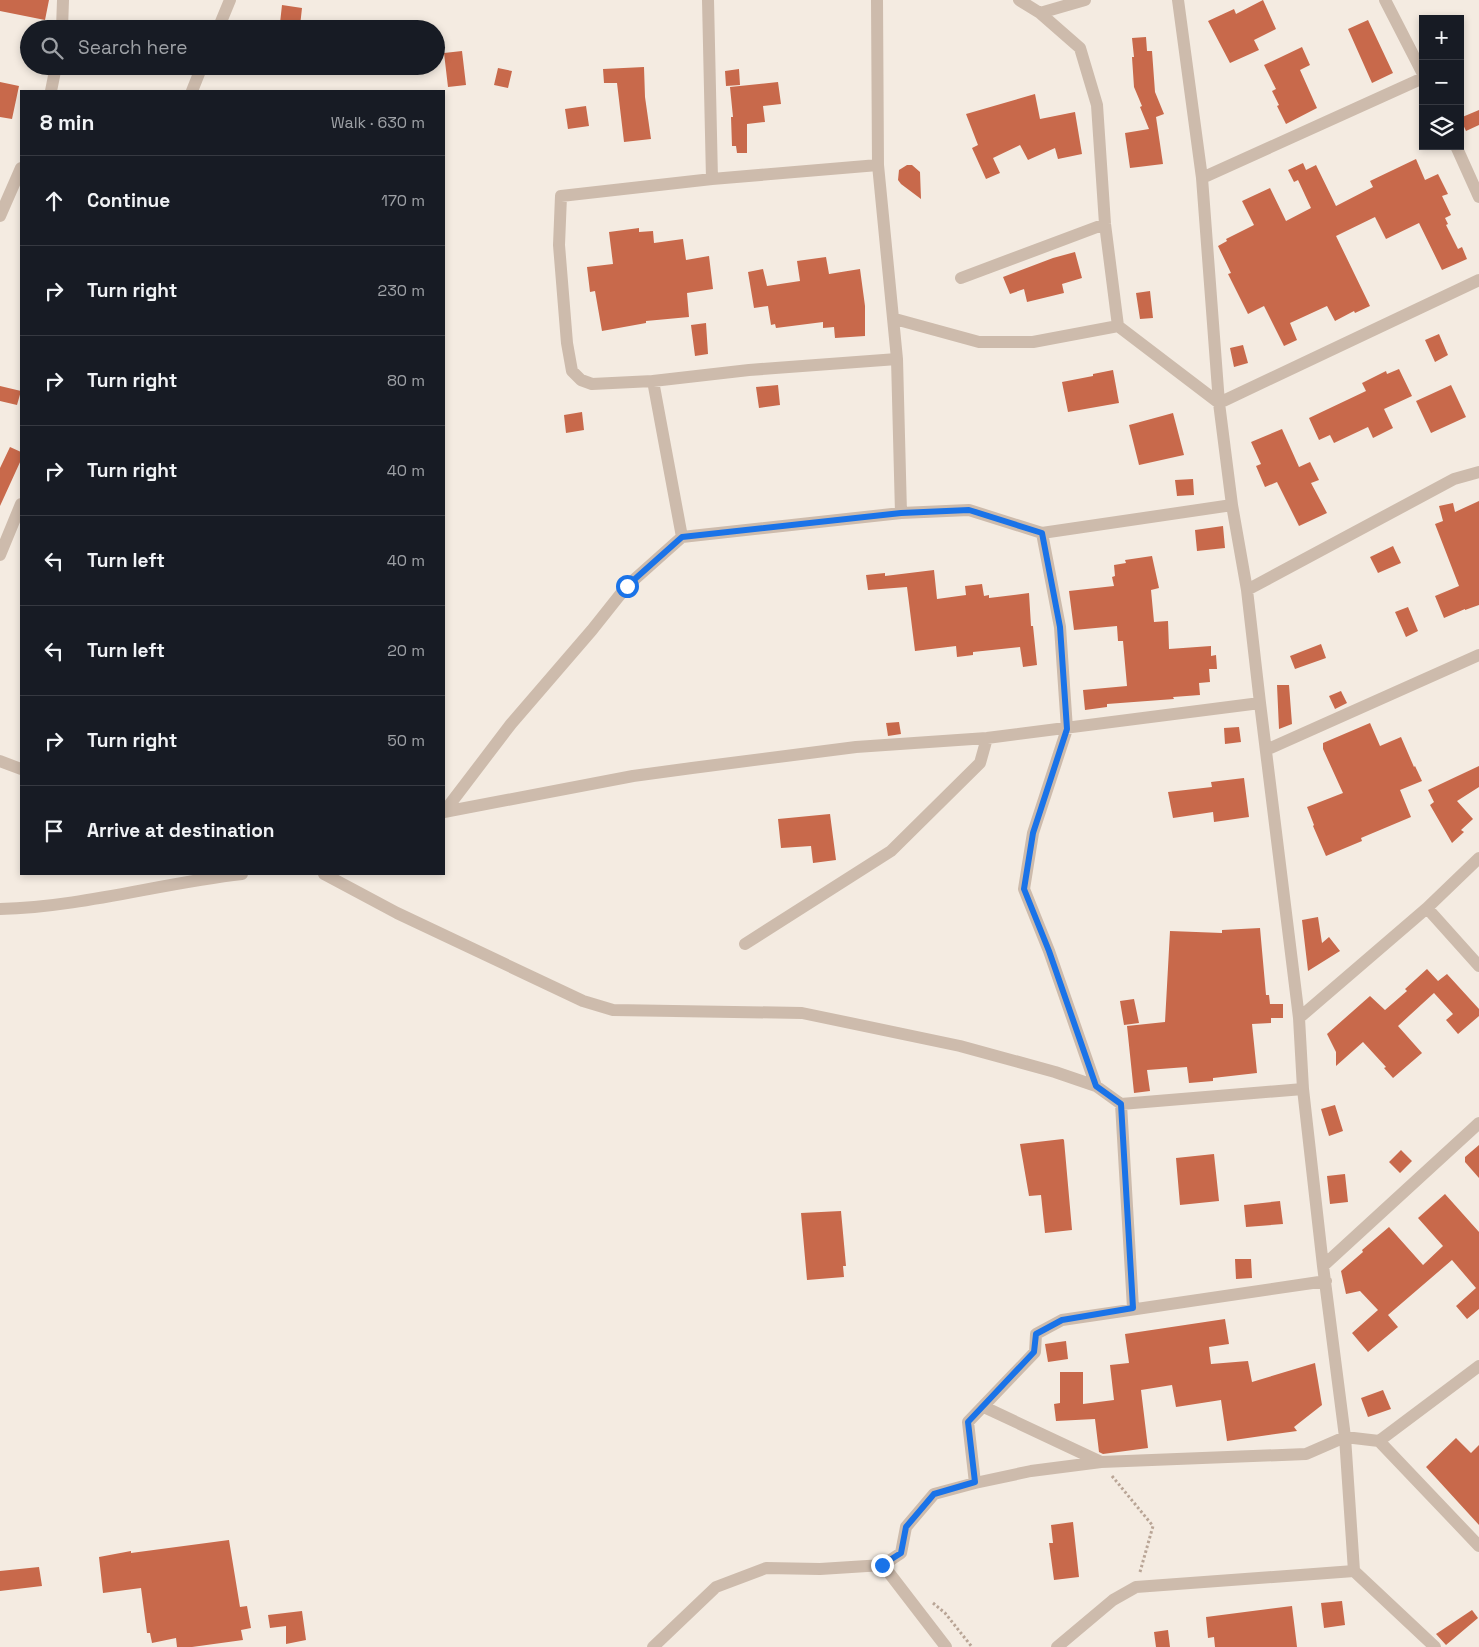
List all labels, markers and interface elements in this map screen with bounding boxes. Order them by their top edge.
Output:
map controls [1419,15,1464,150]
button: + [1419,15,1464,60]
search box [20,20,445,75]
icon: search [38,34,66,62]
text: Search here [78,35,188,60]
button: − [1419,60,1464,105]
button: layers [1419,105,1464,150]
text: 8 min [40,109,94,136]
text: Walk · 630 m [331,112,425,133]
icon: ahead [40,187,68,215]
text: Continue [87,188,170,213]
text: 170 m [381,190,425,211]
icon: right [40,277,68,305]
text: Turn right [87,278,177,303]
text: 230 m [378,280,425,301]
icon: right [40,367,68,395]
text: Turn right [87,368,177,393]
text: 80 m [387,370,425,391]
icon: right [40,457,68,485]
text: Turn right [87,458,177,483]
text: 40 m [387,460,425,481]
icon: left [40,547,68,575]
text: Turn left [87,548,165,573]
text: 40 m [387,550,425,571]
route start [616,575,639,598]
icon: left [40,637,68,665]
text: Turn left [87,638,165,663]
text: 20 m [387,640,425,661]
icon: right [40,727,68,755]
text: Turn right [87,728,177,753]
text: 50 m [387,730,425,751]
icon: arrive [40,817,68,845]
text: Arrive at destination [87,818,275,843]
route end [871,1554,894,1577]

